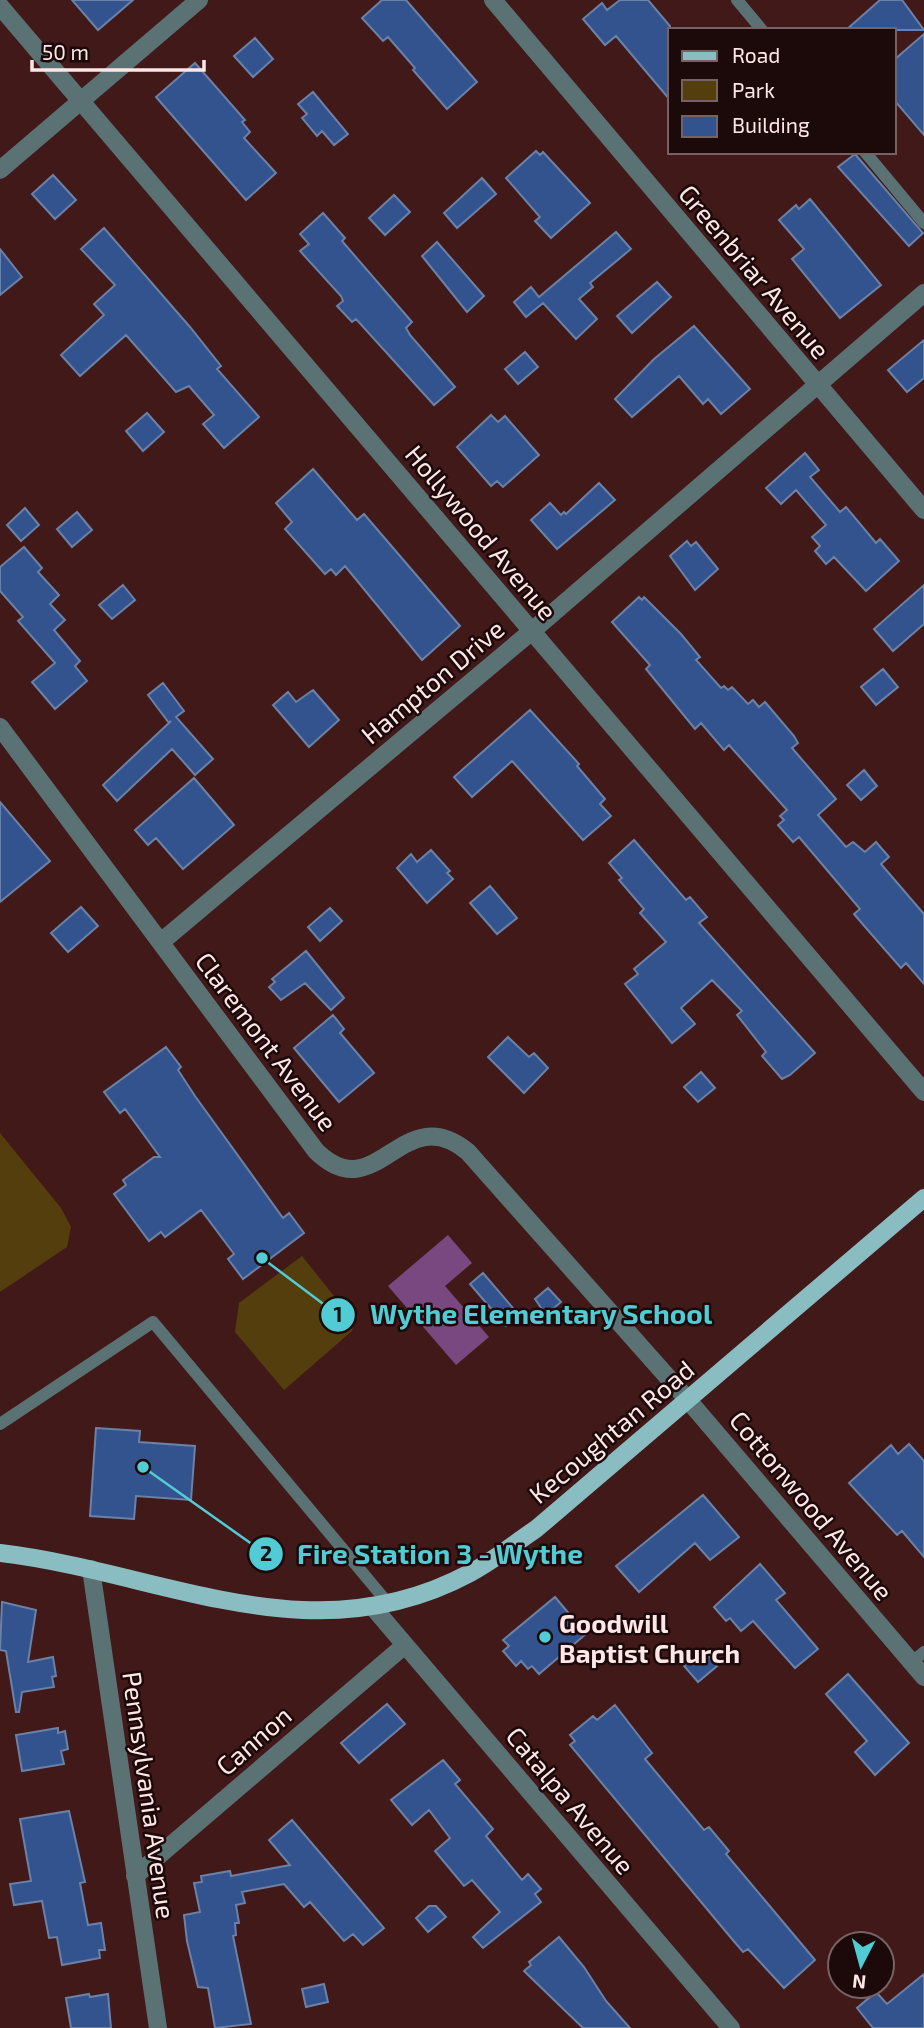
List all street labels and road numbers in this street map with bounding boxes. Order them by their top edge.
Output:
street label: Greenbriar Avenue [673,178,837,364]
street label: Hollywood Avenue [400,438,564,626]
street label: Hampton Drive [354,612,510,750]
street label: Claremont Avenue [190,946,344,1136]
street label: Kecoughtan Road [522,1353,700,1509]
street label: Cottonwood Avenue [724,1404,900,1606]
street label: Pennsylvania Avenue [117,1669,183,1921]
street label: Cannon [209,1699,297,1781]
street label: Catalpa Avenue [500,1720,642,1880]

